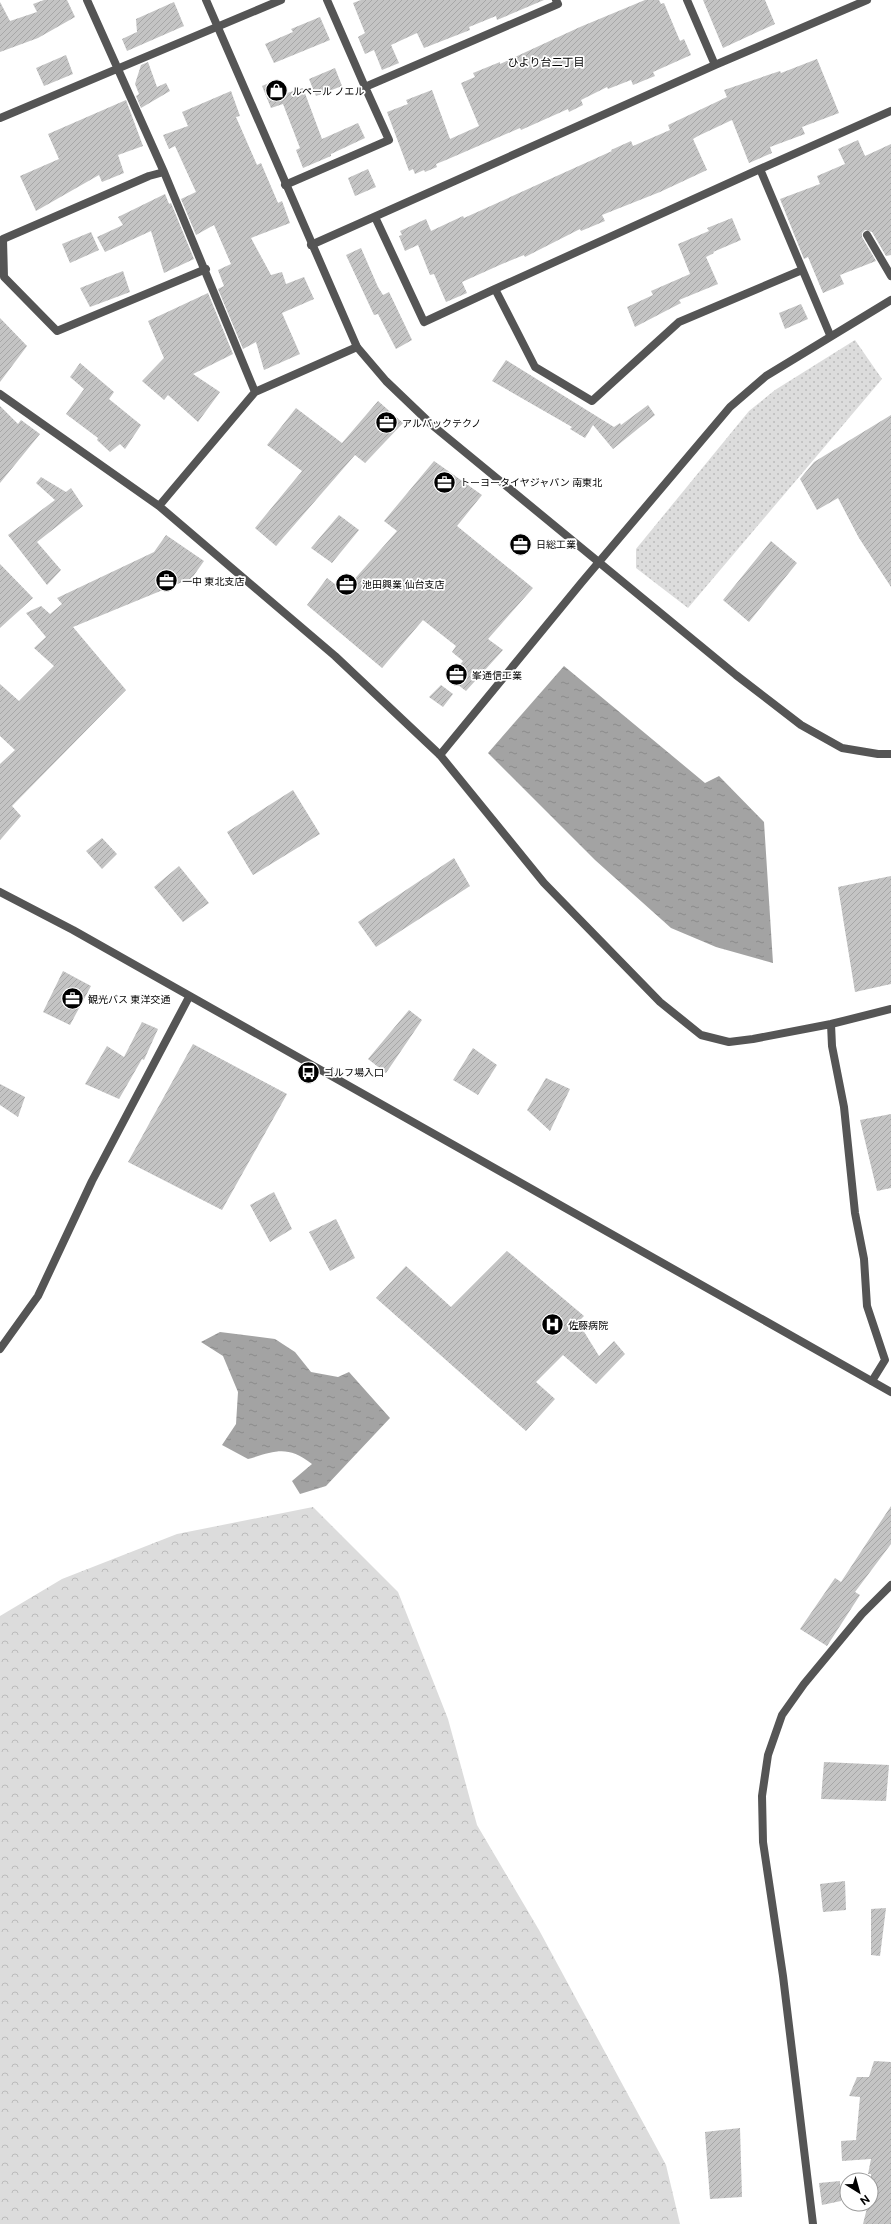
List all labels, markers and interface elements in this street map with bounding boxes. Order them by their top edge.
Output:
district label: ひより台二丁目 [508,56,584,68]
shop icon: ルペール ノエル [264,78,290,104]
place label: ルペール ノエル [292,85,364,97]
office icon: アルパックテクノ [374,410,400,436]
place label: アルパックテクノ [402,417,481,429]
office icon: トーヨータイヤジャパン 南東北 [431,469,457,495]
place label: トーヨータイヤジャパン 南東北 [460,476,602,488]
office icon: 日総工業 [508,531,534,557]
place label: 日総工業 [536,538,576,550]
office icon: 一中 東北支店 [154,568,180,594]
office icon: 池田興業 仙台支店 [334,571,360,597]
place label: 一中 東北支店 [182,575,244,587]
place label: 池田興業 仙台支店 [362,578,444,590]
office icon: 峯通信工業 [444,662,470,688]
place label: 峯通信工業 [472,669,522,681]
office icon: 観光バス 東洋交通 [60,986,86,1012]
place label: 観光バス 東洋交通 [88,993,170,1005]
bus stop icon: ゴルフ場入口 [296,1059,322,1085]
place label: ゴルフ場入口 [324,1066,384,1078]
hospital icon: 佐藤病院 [540,1312,566,1338]
place label: 佐藤病院 [568,1319,608,1331]
north arrow [839,2172,879,2212]
text: N [858,2193,872,2207]

